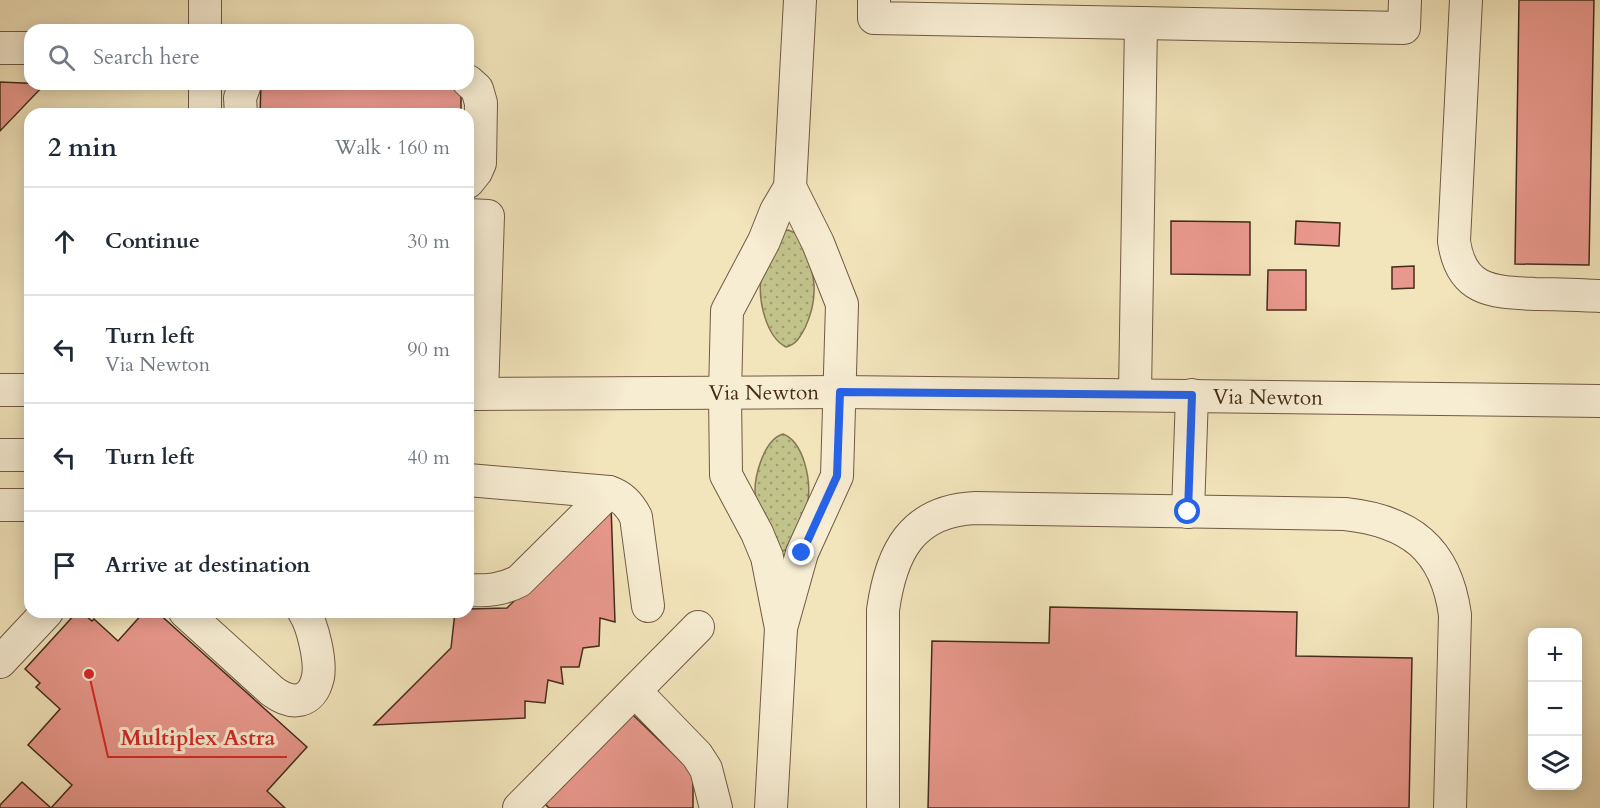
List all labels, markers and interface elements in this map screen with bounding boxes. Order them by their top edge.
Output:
search box [24,24,474,90]
icon: search [45,41,78,74]
text: Search here [93,42,200,72]
text: 2 min [48,130,117,165]
text: Walk · 160 m [335,134,450,161]
icon: ahead [48,225,81,258]
text: Continue [105,226,200,256]
text: 30 m [407,228,450,255]
text: Turn left [105,321,194,351]
icon: left [48,333,81,366]
text: 90 m [407,336,450,363]
text: Via Newton [105,351,210,378]
street label: Via Newton [709,378,819,408]
street label: Via Newton [1213,382,1323,413]
icon: left [48,441,81,474]
text: Turn left [105,442,194,472]
text: 40 m [407,444,450,471]
route start [1174,498,1200,524]
route end [788,539,814,565]
icon: arrive [48,549,81,582]
text: Arrive at destination [105,550,310,580]
map controls [1528,628,1582,790]
button: + [1528,628,1582,682]
button: − [1528,682,1582,736]
callout: Multiplex Astra [108,717,287,757]
text: Multiplex Astra [120,723,276,753]
button: layers [1528,736,1582,790]

